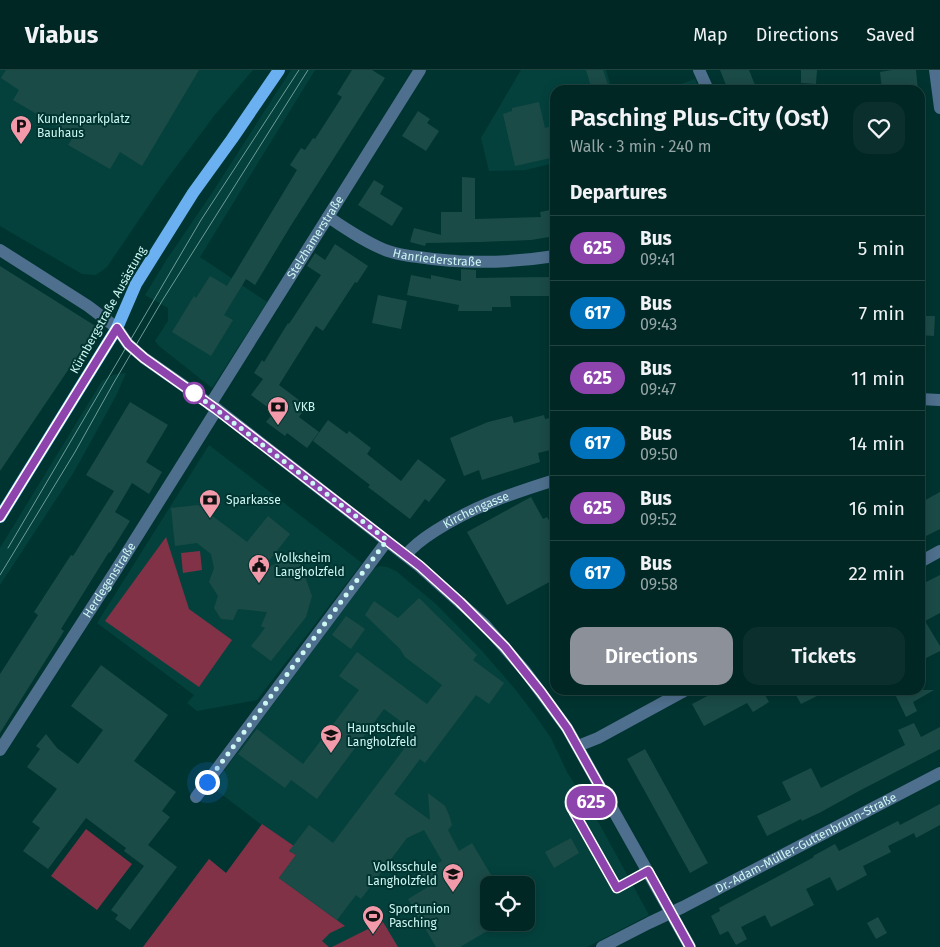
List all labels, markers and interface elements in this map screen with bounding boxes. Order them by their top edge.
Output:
text: Viabus [25,21,98,49]
text: Map [693,24,728,46]
text: Directions [756,24,838,46]
text: Saved [866,24,915,46]
button: heart [853,102,905,154]
text: Pasching Plus-City (Ost) [570,104,829,132]
place label: Kundenparkplatz Bauhaus [37,112,130,140]
parking icon: Kundenparkplatz Bauhaus [9,114,33,145]
text: Walk · 3 min · 240 m [570,137,712,156]
text: Departures [570,181,667,204]
street label: Stelzhamerstraße [284,193,346,281]
text: Bus [640,227,672,250]
text: 625 [583,237,612,259]
text: 5 min [858,237,905,260]
street label: Kürnbergstraße Ausästung [67,243,149,376]
street label: Hanriederstraße [391,246,482,269]
text: 09:41 [640,250,675,269]
text: Bus [640,292,672,315]
text: 617 [585,302,610,324]
text: 7 min [859,302,905,325]
text: 09:43 [640,315,677,334]
text: Bus [640,357,672,380]
text: 625 [583,367,612,389]
text: 11 min [851,367,905,390]
text: 09:47 [640,380,676,399]
unlabelled marker [183,382,205,404]
bank icon: VKB [266,395,290,426]
place label: VKB [294,400,315,414]
text: Bus [640,422,672,445]
text: 617 [585,432,610,454]
text: 14 min [849,432,905,455]
text: 09:50 [640,445,678,464]
text: Bus [640,487,672,510]
bank icon: Sparkasse [198,488,222,519]
street label: Kirchengasse [440,489,511,531]
place label: Sparkasse [226,493,281,507]
text: 625 [583,497,612,519]
text: 16 min [849,497,905,520]
text: 09:52 [640,510,677,529]
street label: Herdegenstraße [80,540,139,620]
place label: Volksheim Langholzfeld [275,551,345,579]
text: Bus [640,552,672,575]
public building icon: Volksheim Langholzfeld [247,553,271,584]
text: 617 [585,562,610,584]
text: 22 min [848,562,905,585]
text: 09:58 [640,575,678,594]
button: Directions [570,627,733,685]
button: Tickets [743,627,905,685]
place label: Hauptschule Langholzfeld [347,721,417,749]
school or university icon: Hauptschule Langholzfeld [319,723,343,754]
your location [195,770,220,795]
line badge: 625 [562,786,620,818]
street label: Dr.-Adam-Müller-Guttenbrunn-Straße [713,790,899,896]
text: 625 [577,791,605,813]
place label: Volksschule Langholzfeld [367,860,437,888]
school or university icon: Volksschule Langholzfeld [441,862,465,893]
map controls [480,876,535,931]
button: locate [480,876,535,931]
place label: Sportunion Pasching [389,902,450,930]
sports icon: Sportunion Pasching [361,904,385,935]

